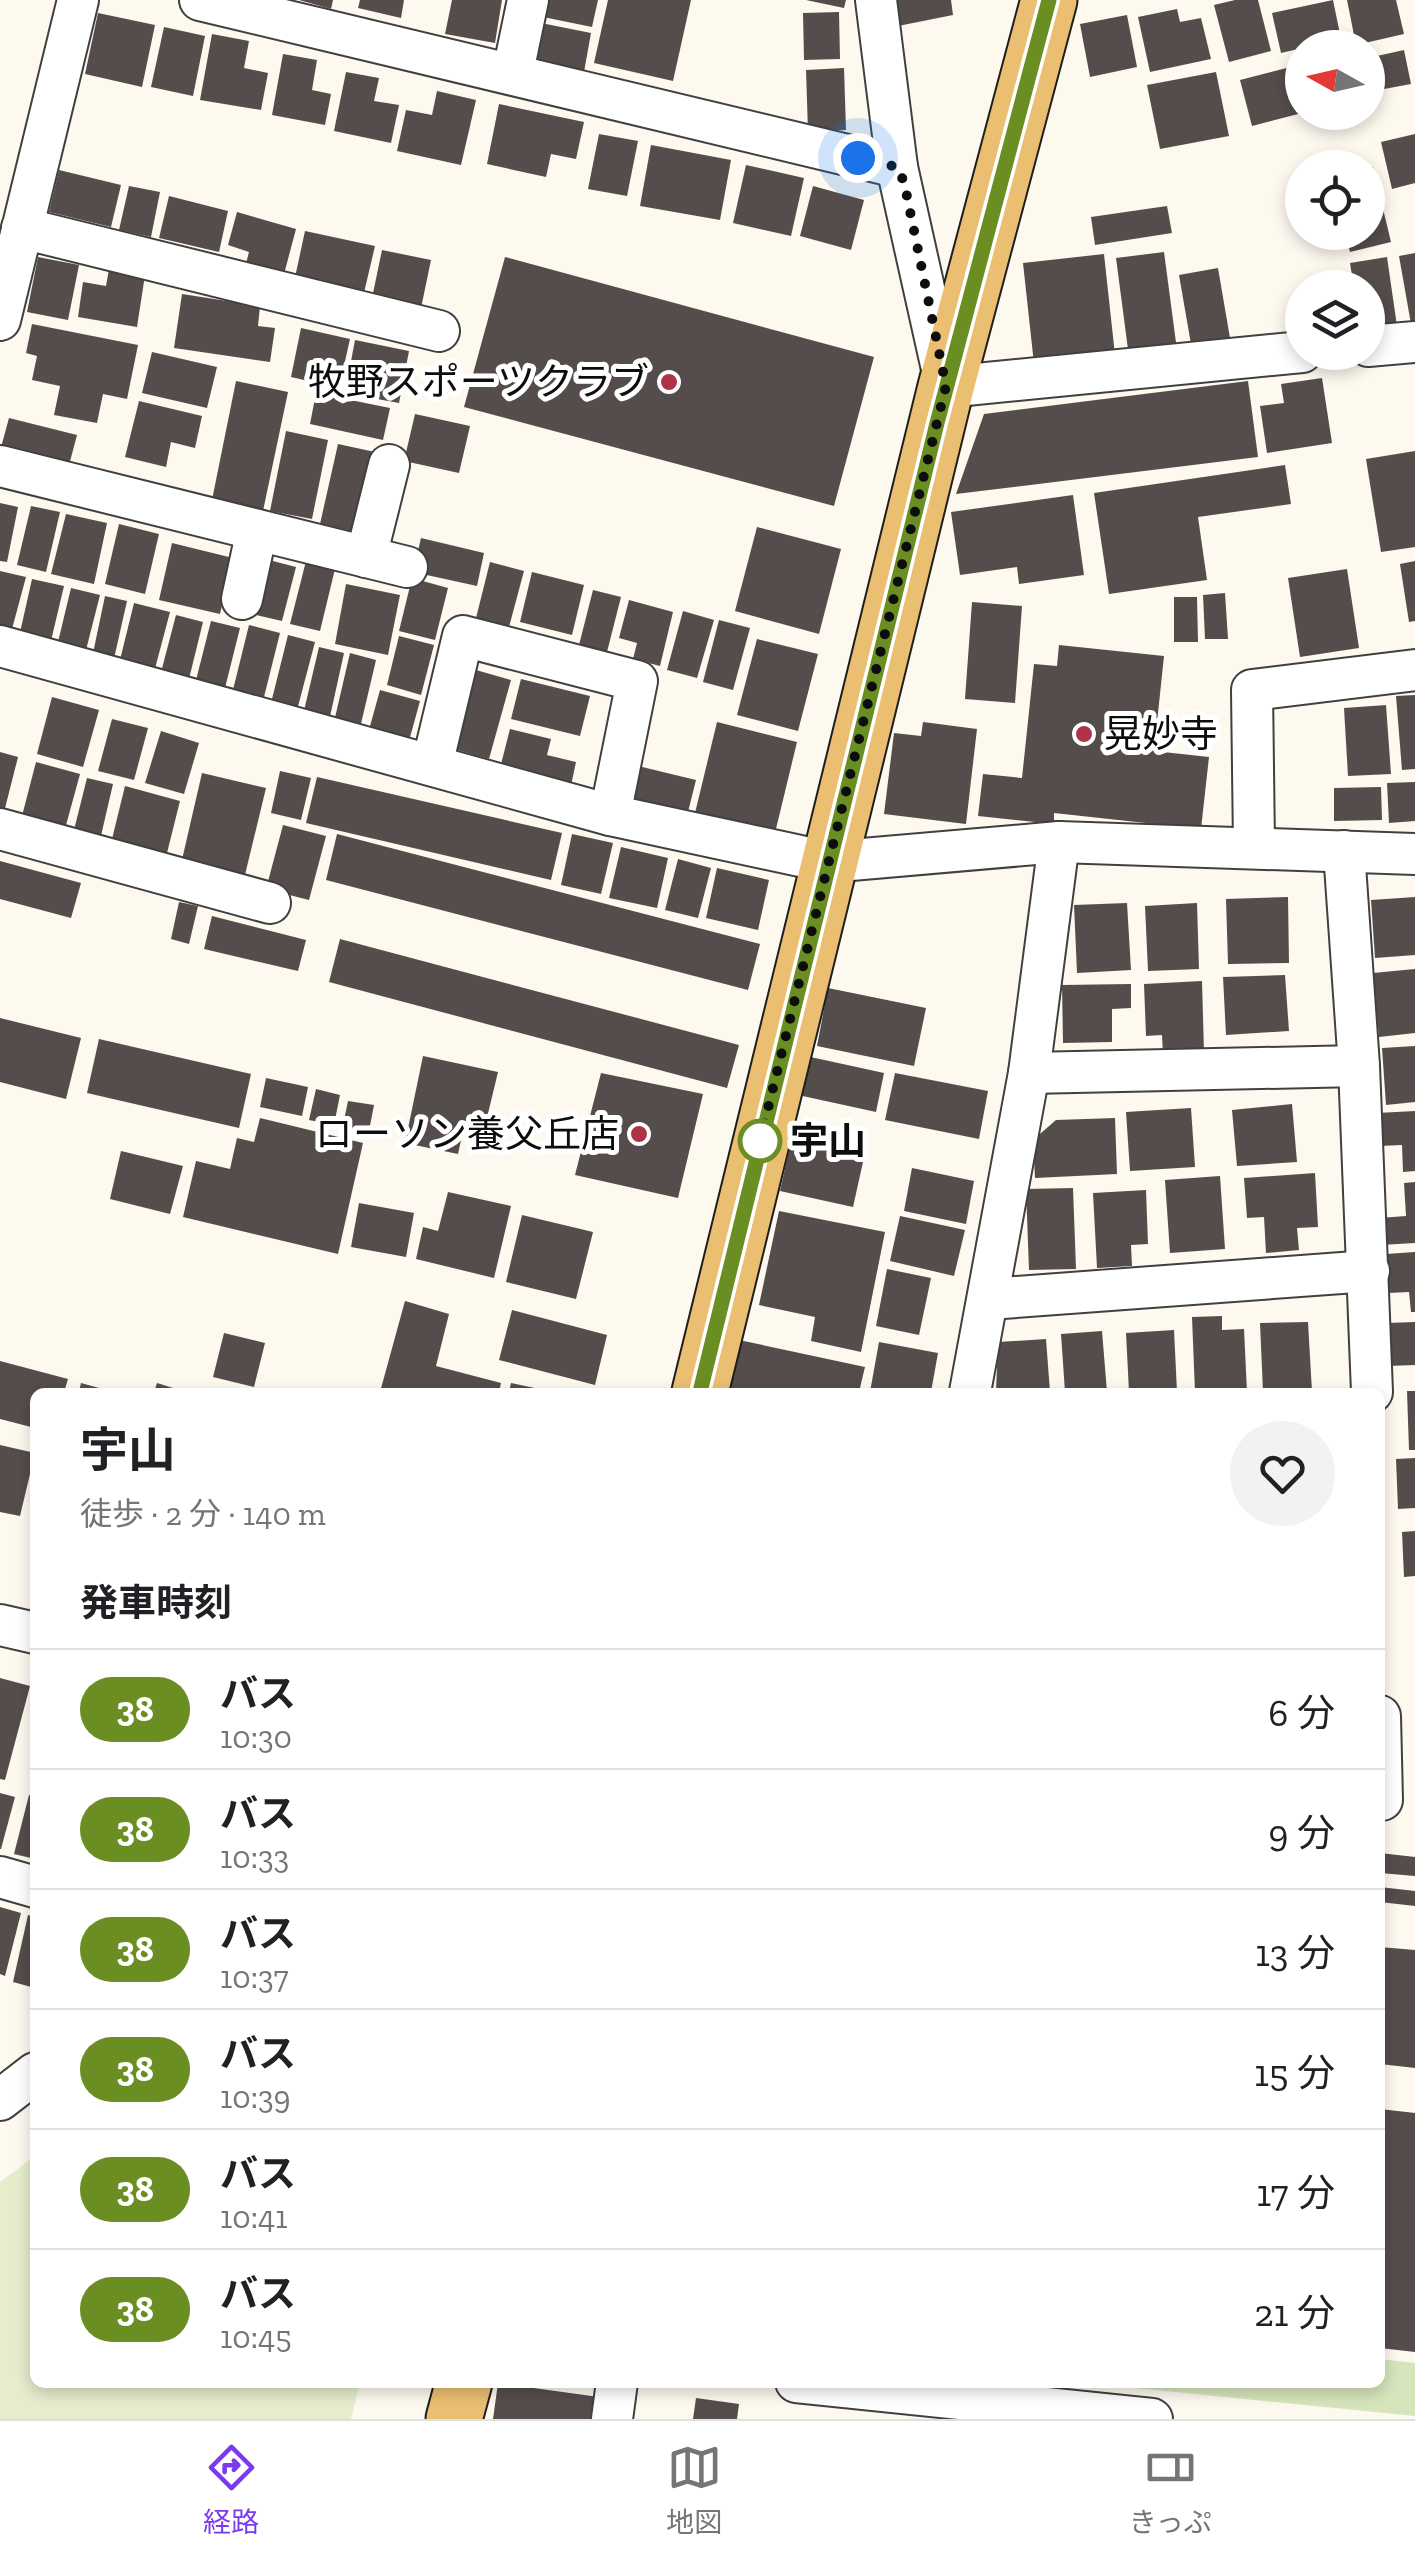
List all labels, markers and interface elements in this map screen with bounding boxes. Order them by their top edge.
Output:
north arrow [1285,30,1385,130]
map controls [1285,30,1385,370]
your location [833,133,883,183]
button: locate [1285,150,1385,250]
button: layers [1285,270,1385,370]
place label: 牧野スポーツクラブ [308,359,649,405]
marker: 牧野スポーツクラブ [658,371,680,393]
place label: 晃妙寺 [1104,711,1218,757]
marker: 晃妙寺 [1073,723,1095,745]
place label: ローソン養父丘店 [315,1111,619,1157]
place label: 宇山 [790,1118,866,1164]
marker: 宇山 [739,1120,781,1162]
marker: ローソン養父丘店 [628,1123,650,1145]
button: heart [1230,1421,1335,1526]
text: 宇山 [80,1422,176,1479]
text: 徒歩 · 2 分 · 140 m [80,1495,326,1533]
text: 発車時刻 [80,1580,232,1626]
text: バス [220,1671,296,1717]
text: 38 [116,1688,154,1730]
text: 6 分 [1268,1690,1335,1736]
text: 10:30 [220,1718,292,1756]
text: バス [220,1791,296,1837]
text: 38 [116,1808,154,1850]
text: 9 分 [1268,1810,1335,1856]
text: 10:33 [220,1838,289,1876]
text: バス [220,1911,296,1957]
text: 38 [116,1928,154,1970]
text: 13 分 [1255,1930,1335,1976]
text: 10:37 [220,1958,289,1996]
text: バス [220,2031,296,2077]
text: 38 [116,2048,154,2090]
text: 15 分 [1254,2050,1335,2096]
text: 10:39 [220,2078,291,2116]
text: バス [220,2151,296,2197]
text: 38 [116,2168,154,2210]
text: 17 分 [1256,2170,1335,2216]
text: 10:41 [220,2198,288,2236]
text: バス [220,2271,296,2317]
text: 38 [116,2288,154,2330]
text: 21 分 [1254,2290,1335,2336]
text: 10:45 [220,2318,292,2356]
tab: 経路 [203,2440,259,2540]
tab: 地図 [666,2440,722,2540]
tab: きっぷ [1129,2440,1212,2540]

